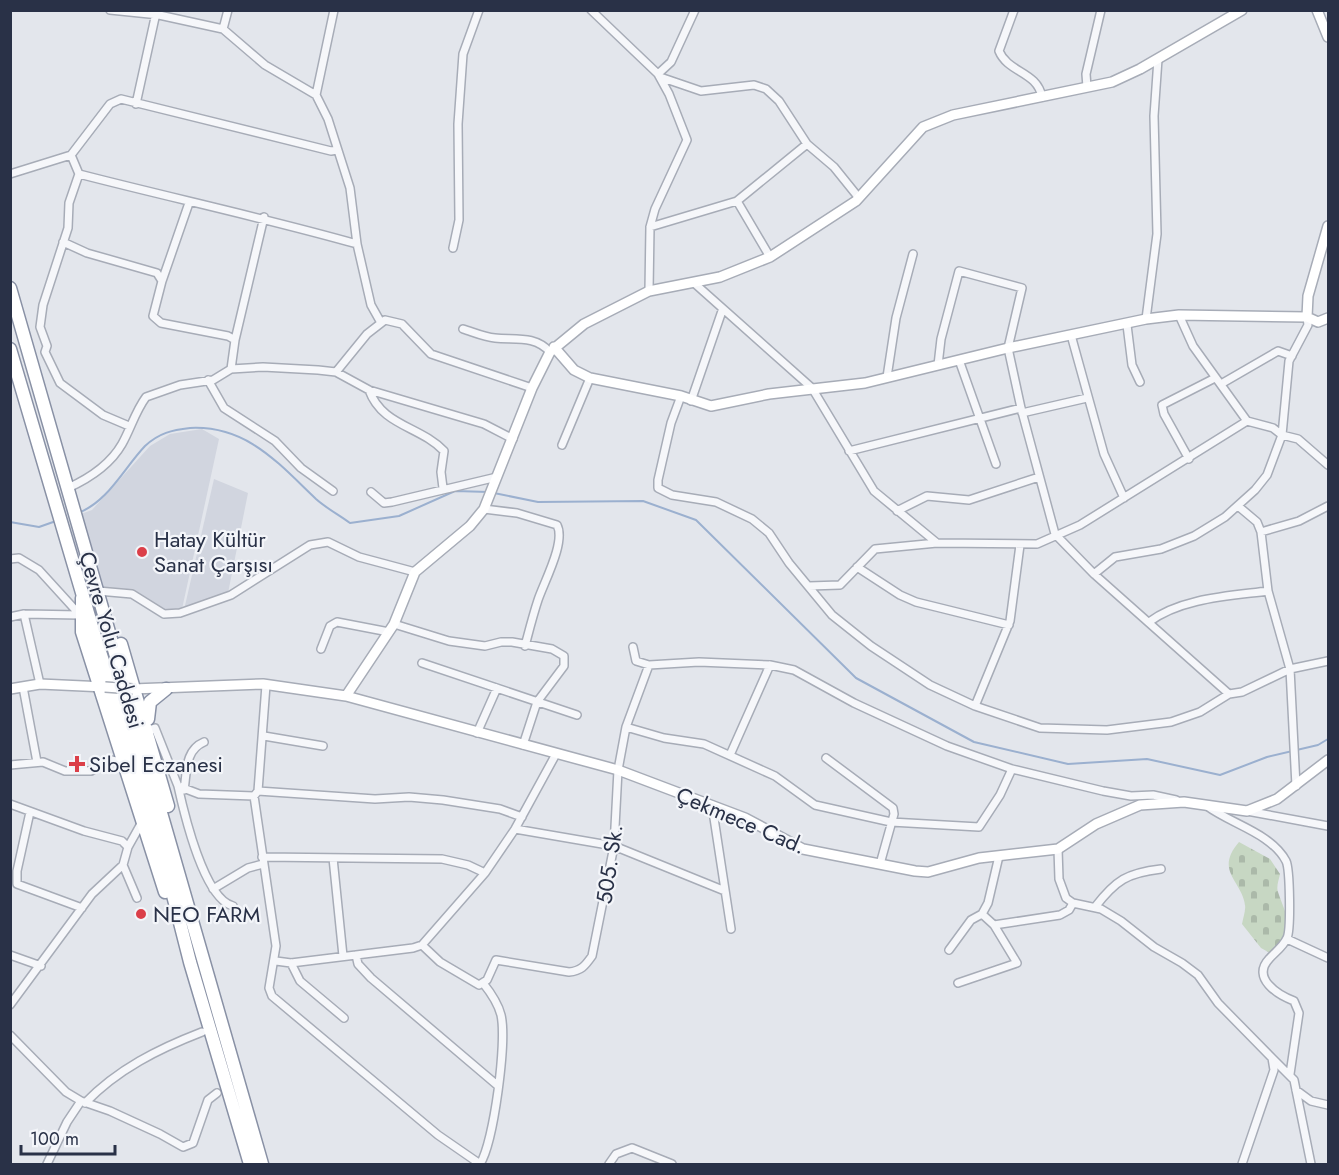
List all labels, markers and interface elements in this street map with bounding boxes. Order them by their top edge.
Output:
place label: Hatay Kültür Sanat Çarşısı [154,523,273,580]
marker: Hatay Kültür Sanat Çarşısı [135,545,149,559]
street label: Çevre Yolu Caddesi [71,548,153,732]
place label: Sibel Eczanesi [89,748,223,780]
marker: Sibel Eczanesi [70,757,84,771]
street label: Çekmece Cad. [671,778,811,862]
street label: 505. Sk. [588,822,630,906]
place label: NEO FARM [153,898,260,930]
marker: NEO FARM [134,907,148,921]
scale bar [21,1118,116,1156]
text: 100 m [30,1126,79,1152]

